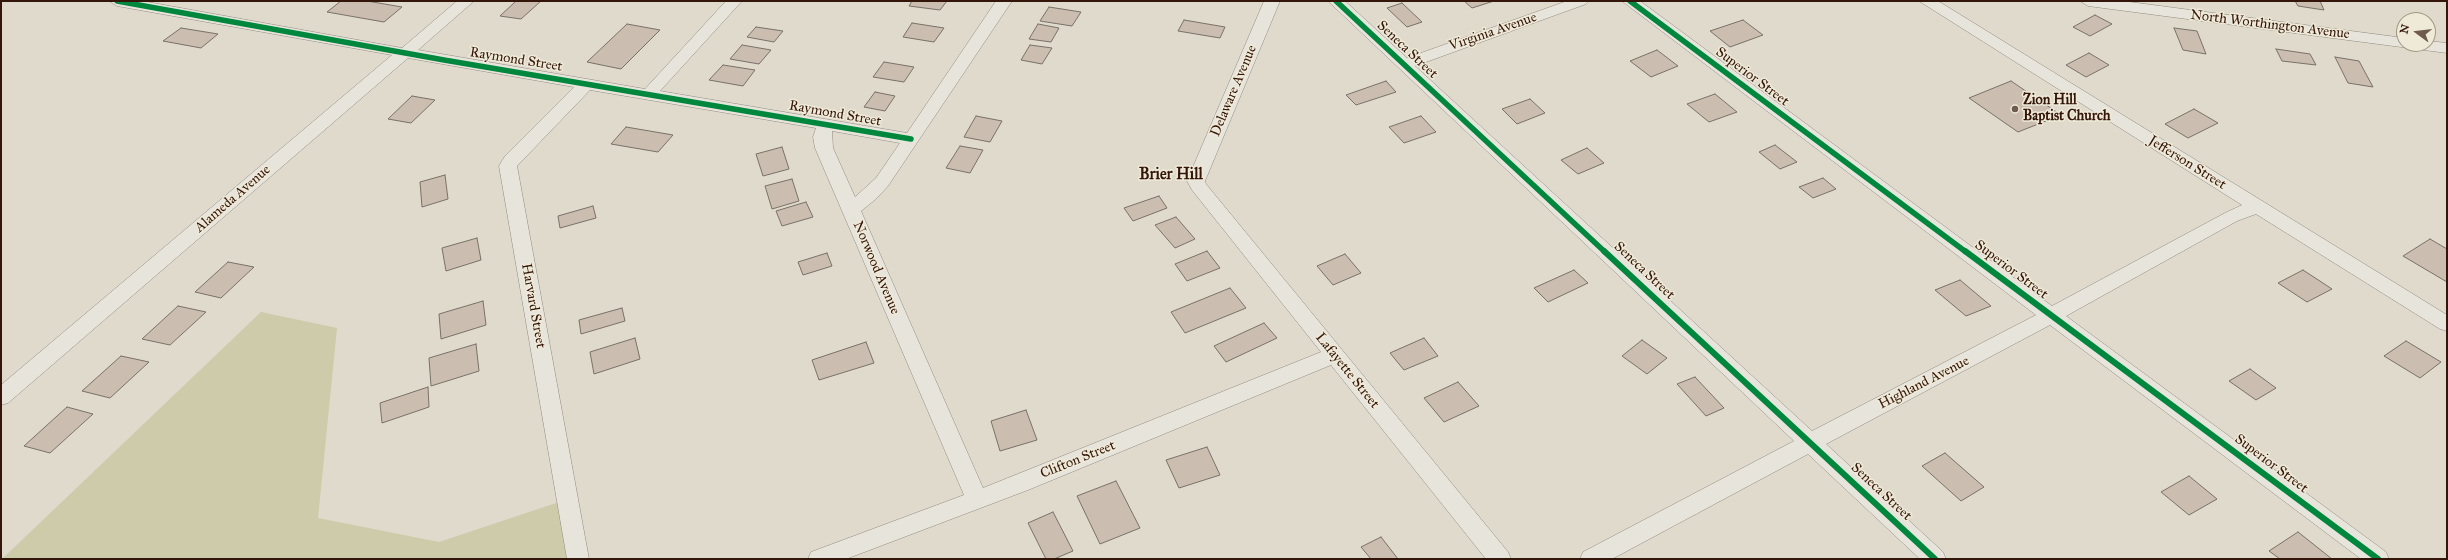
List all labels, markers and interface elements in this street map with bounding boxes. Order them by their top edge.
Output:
street label: North Worthington Avenue [2189,7,2351,43]
street label: Virginia Avenue [1447,9,1539,55]
north arrow [2396,12,2436,52]
street label: Seneca Street [1373,18,1441,82]
text: N [2397,23,2412,35]
street label: Delaware Avenue [1207,43,1261,139]
street label: Raymond Street [469,44,563,76]
street label: Superior Street [1712,44,1792,110]
place label: Zion Hill Baptist Church [2023,93,2111,126]
street label: Raymond Street [788,98,882,130]
marker: Zion Hill Baptist Church [2010,104,2020,114]
street label: Jefferson Street [2145,132,2229,194]
street label: Alameda Avenue [192,162,274,236]
district label: Brier Hill [1139,165,1203,185]
street label: Norwood Avenue [849,219,903,317]
street label: Superior Street [1971,237,2051,303]
street label: Seneca Street [1610,239,1678,303]
street label: Harvard Street [517,262,549,350]
street label: Lafayette Street [1311,330,1383,412]
street label: Highland Avenue [1876,353,1972,413]
street label: Superior Street [2231,431,2311,497]
street label: Clifton Street [1038,437,1118,483]
street label: Seneca Street [1847,460,1915,524]

